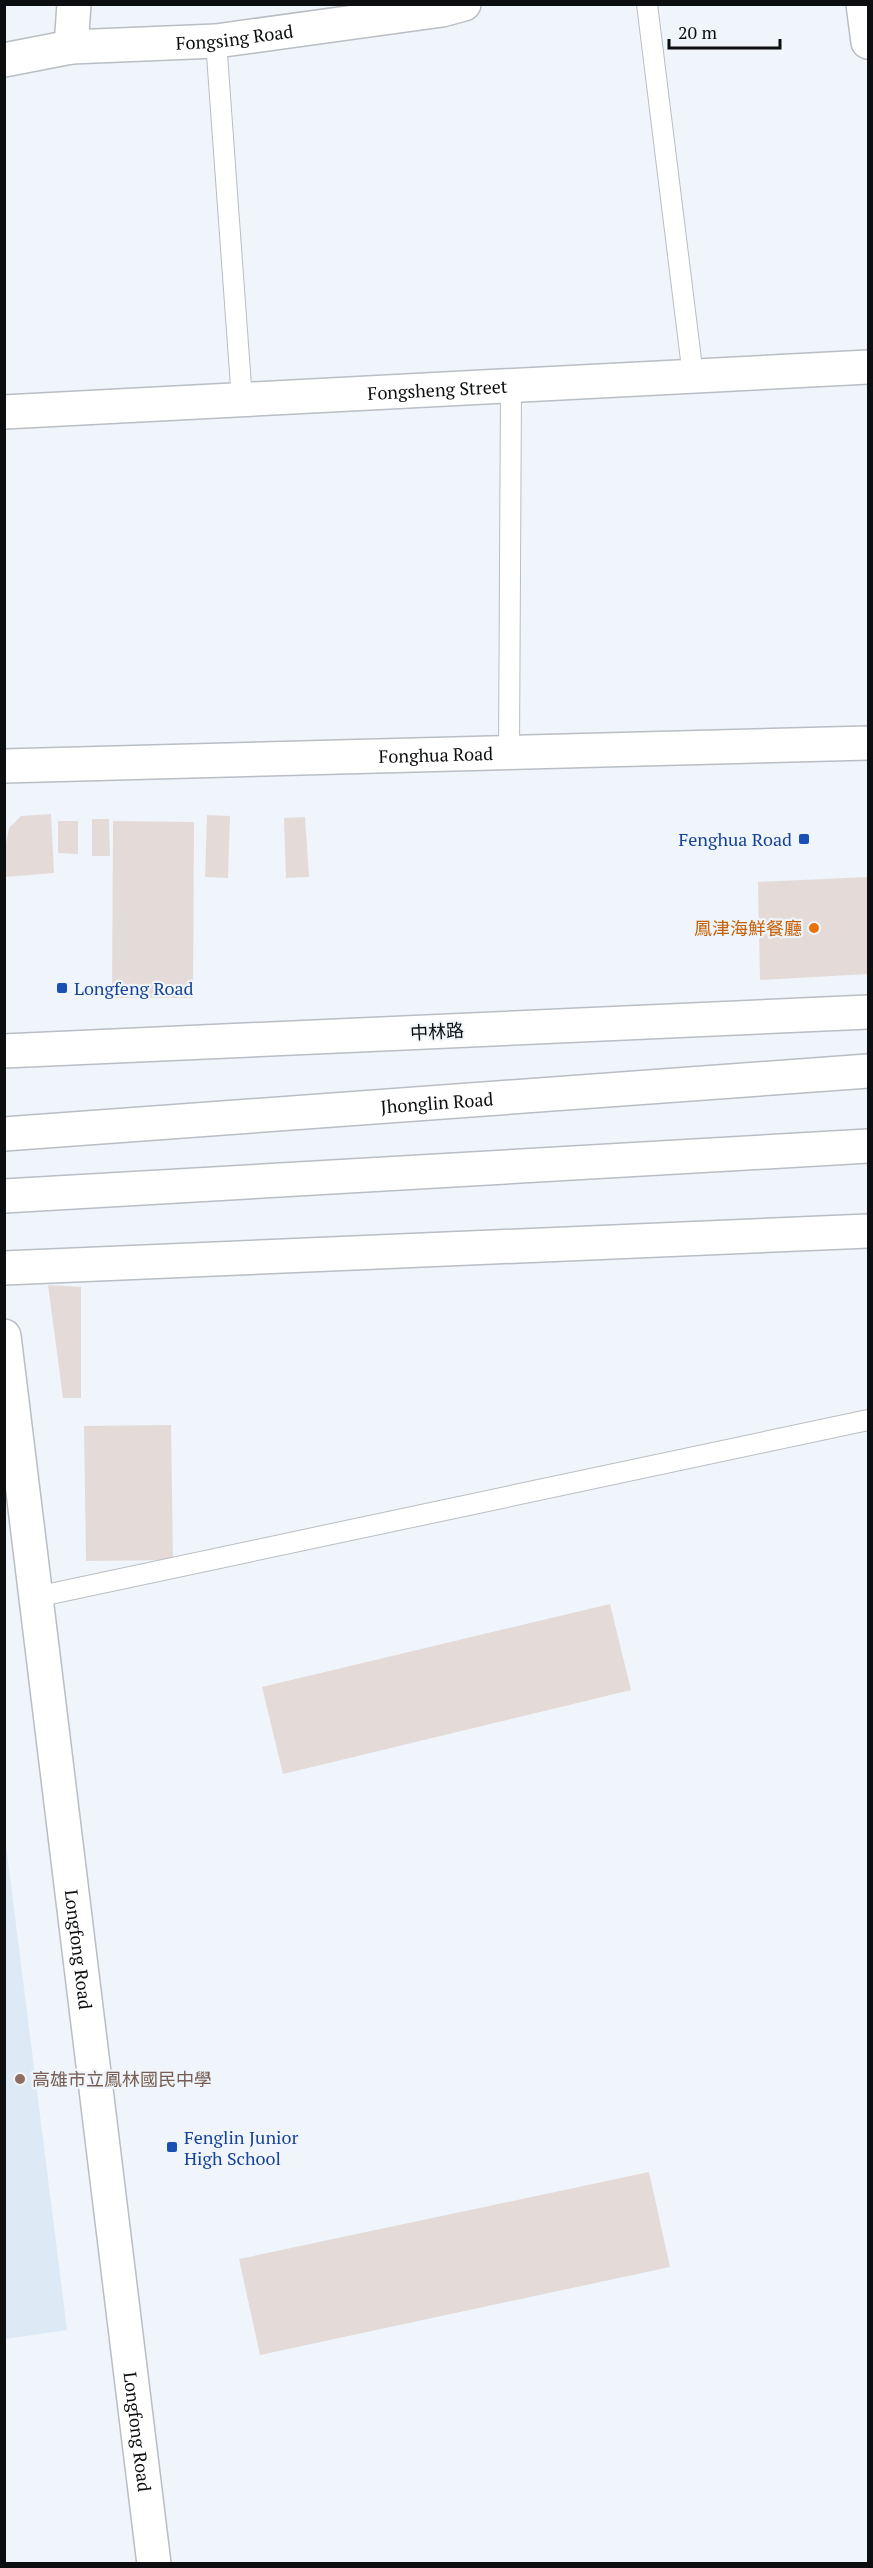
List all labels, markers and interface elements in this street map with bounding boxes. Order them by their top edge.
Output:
scale bar [669,12,780,50]
street label: Fongsing Road [175,19,294,55]
text: 20 m [678,20,718,44]
street label: Fongsheng Street [367,374,508,405]
street label: Fonghua Road [378,741,493,768]
place label: Fenghua Road [678,827,792,851]
marker: Fenghua Road [797,832,811,846]
place label: 鳳津海鮮餐廳 [694,916,802,940]
marker: 鳳津海鮮餐廳 [807,921,821,935]
place label: Longfeng Road [74,976,194,1000]
marker: Longfeng Road [55,981,69,995]
street label: 中林路 [409,1018,465,1044]
street label: Jhonglin Road [380,1086,494,1119]
street label: Longfong Road [60,1888,98,2011]
place label: 高雄市立鳳林國民中學 [32,2067,212,2091]
marker: 高雄市立鳳林國民中學 [13,2072,27,2086]
place label: Fenglin Junior High School [184,2125,298,2170]
marker: Fenglin Junior High School [165,2140,179,2154]
street label: Longfong Road [119,2371,157,2493]

